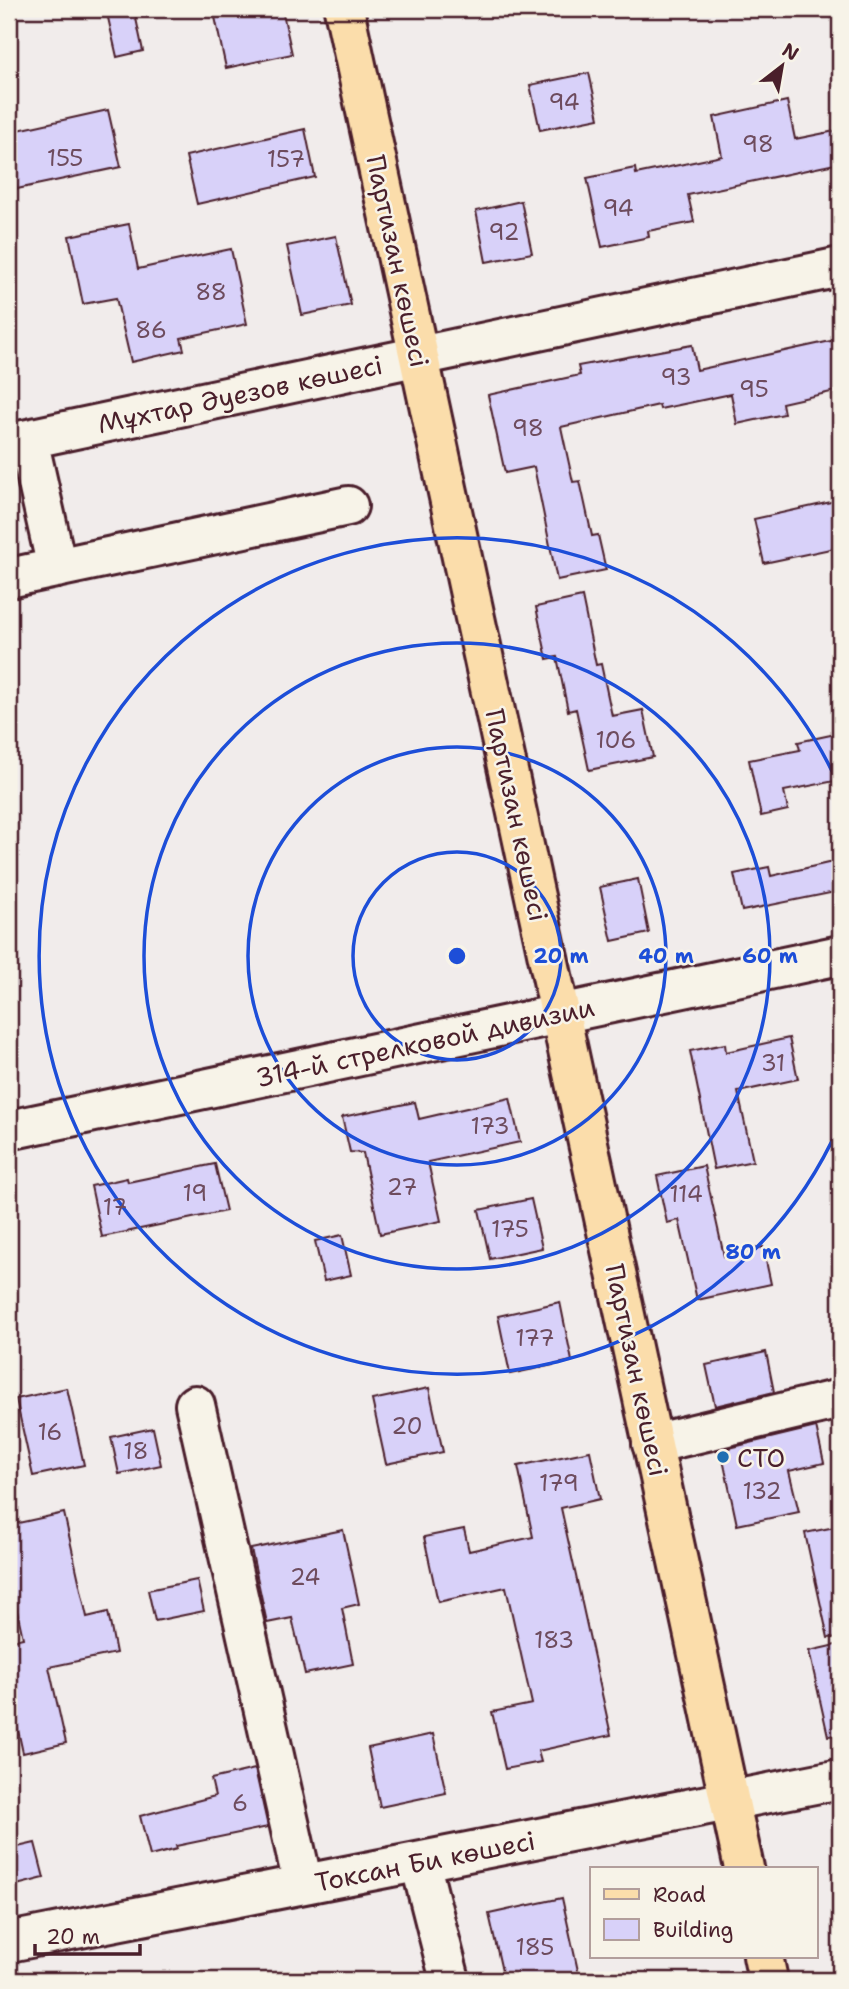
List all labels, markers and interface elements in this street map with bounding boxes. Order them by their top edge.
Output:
north arrow [748,32,818,102]
text: N [778,37,803,66]
house number: 94 [548,87,580,117]
house number: 98 [742,129,774,159]
house number: 155 [47,143,83,173]
house number: 157 [267,144,305,174]
street label: Партизан көшесі [358,152,438,370]
house number: 94 [602,193,634,223]
house number: 92 [488,217,520,247]
house number: 88 [195,277,227,307]
house number: 86 [135,315,167,345]
street label: Мұхтар Әуезов көшесі [94,347,386,441]
house number: 93 [660,362,692,392]
house number: 95 [739,374,769,404]
house number: 98 [512,413,544,443]
street label: Партизан көшесі [477,706,557,924]
house number: 106 [596,725,636,755]
text: 20 m [533,942,589,970]
text: 40 m [638,942,694,970]
text: 60 m [742,942,798,970]
centre of rings [445,944,469,968]
street label: 314-й стрелковой дивизии [252,989,598,1095]
house number: 31 [761,1048,785,1078]
house number: 173 [471,1111,509,1141]
house number: 27 [387,1172,417,1202]
house number: 19 [183,1178,207,1208]
house number: 114 [669,1179,703,1209]
house number: 17 [103,1192,127,1222]
house number: 175 [491,1214,529,1244]
text: 80 m [725,1238,781,1266]
street label: Партизан көшесі [597,1261,677,1479]
house number: 177 [515,1323,555,1353]
house number: 20 [391,1411,423,1441]
house number: 16 [38,1417,62,1447]
house number: 18 [123,1436,149,1466]
place label: СТО [737,1440,785,1475]
marker: СТО [715,1449,731,1465]
house number: 179 [539,1468,579,1498]
house number: 132 [742,1476,782,1506]
house number: 24 [290,1562,320,1592]
house number: 183 [534,1625,574,1655]
house number: 6 [232,1788,248,1818]
street label: Токсан Би көшесі [312,1822,538,1900]
legend [590,1867,818,1958]
text: Road [653,1881,706,1909]
scale bar [35,1912,140,1956]
text: Building [653,1916,733,1944]
text: 20 m [46,1923,100,1951]
house number: 185 [516,1932,554,1962]

